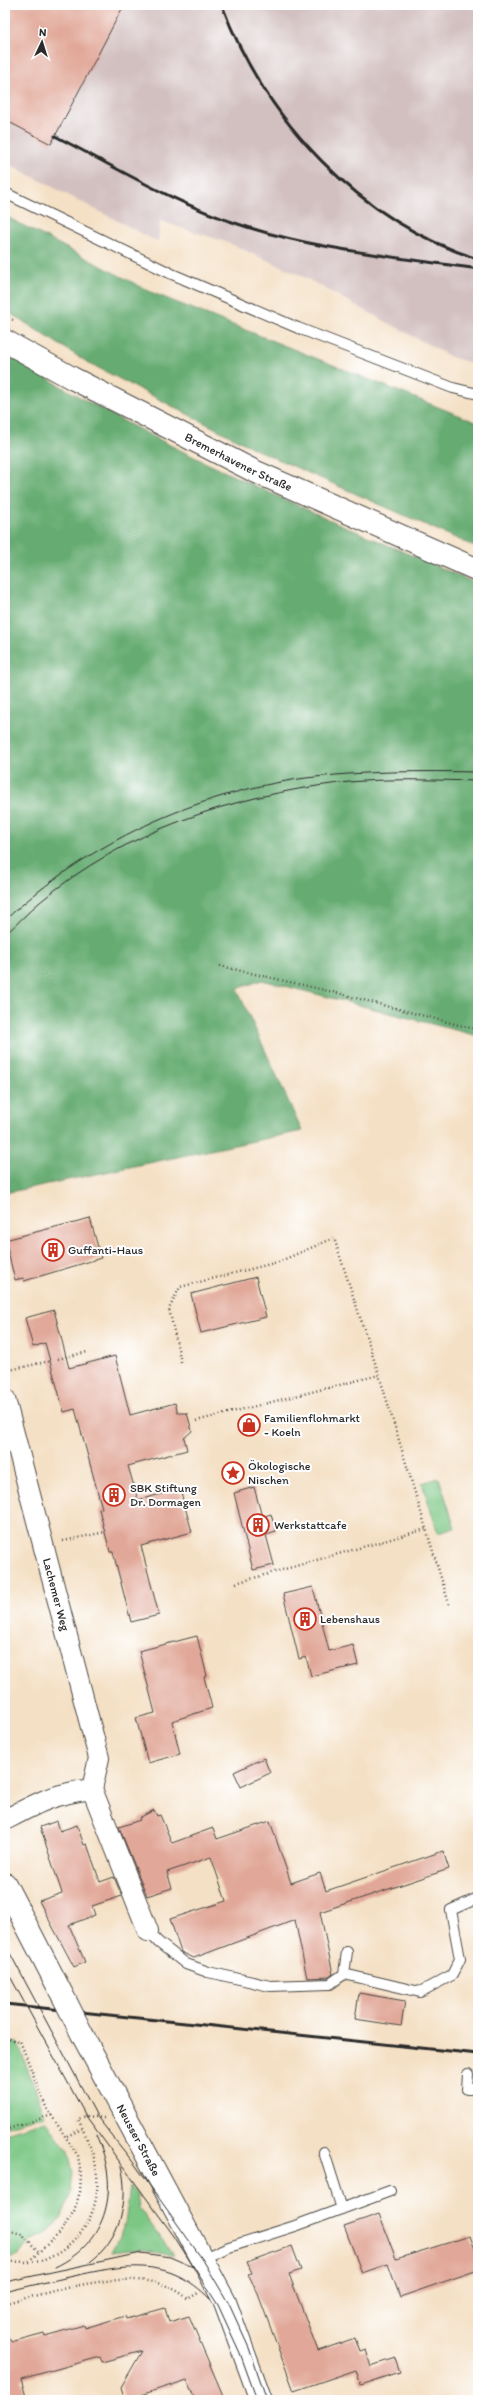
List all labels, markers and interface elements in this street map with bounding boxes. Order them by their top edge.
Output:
north arrow [22,22,62,62]
text: N [38,26,47,39]
street label: Bremerhavener Straße [182,430,295,494]
building icon: Guffanti-Haus [40,1237,66,1263]
place label: Guffanti-Haus [68,1243,143,1257]
place label: Familienflohmarkt - Koeln [264,1411,361,1439]
shop icon: Familienflohmarkt - Koeln [236,1412,262,1438]
place label: Ökologische Nischen [248,1459,311,1487]
place icon: Ökologische Nischen [220,1460,246,1486]
place label: SBK Stiftung Dr. Dormagen [130,1481,202,1509]
building icon: SBK Stiftung Dr. Dormagen [101,1482,127,1508]
building icon: Werkstattcafe [245,1512,271,1538]
place label: Werkstattcafe [274,1518,347,1532]
street label: Lachemer Weg [40,1556,73,1633]
building icon: Lebenshaus [292,1606,318,1632]
place label: Lebenshaus [320,1612,380,1626]
street label: Neusser Straße [114,2102,164,2179]

